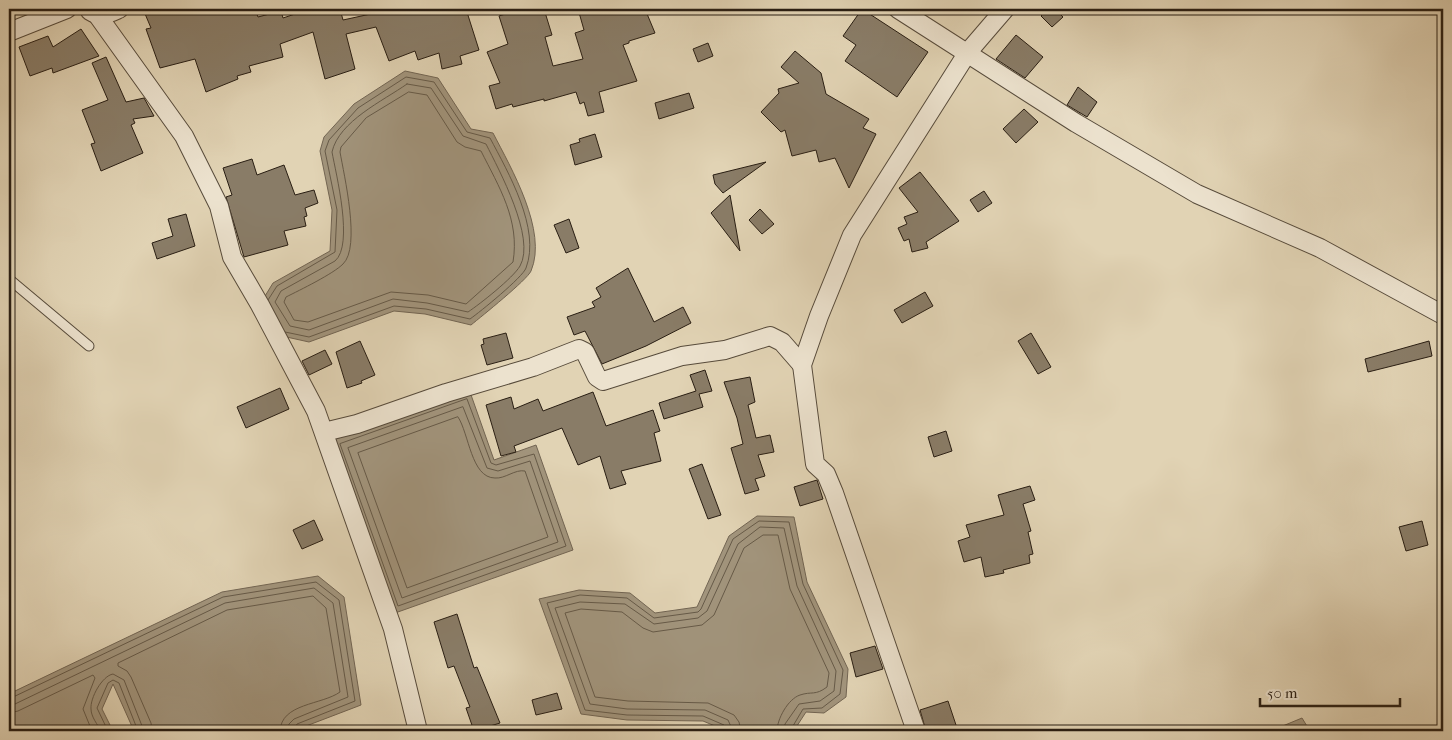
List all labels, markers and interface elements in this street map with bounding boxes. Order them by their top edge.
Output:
scale bar [1260,675,1400,707]
text: 50 m [1267,684,1298,702]

